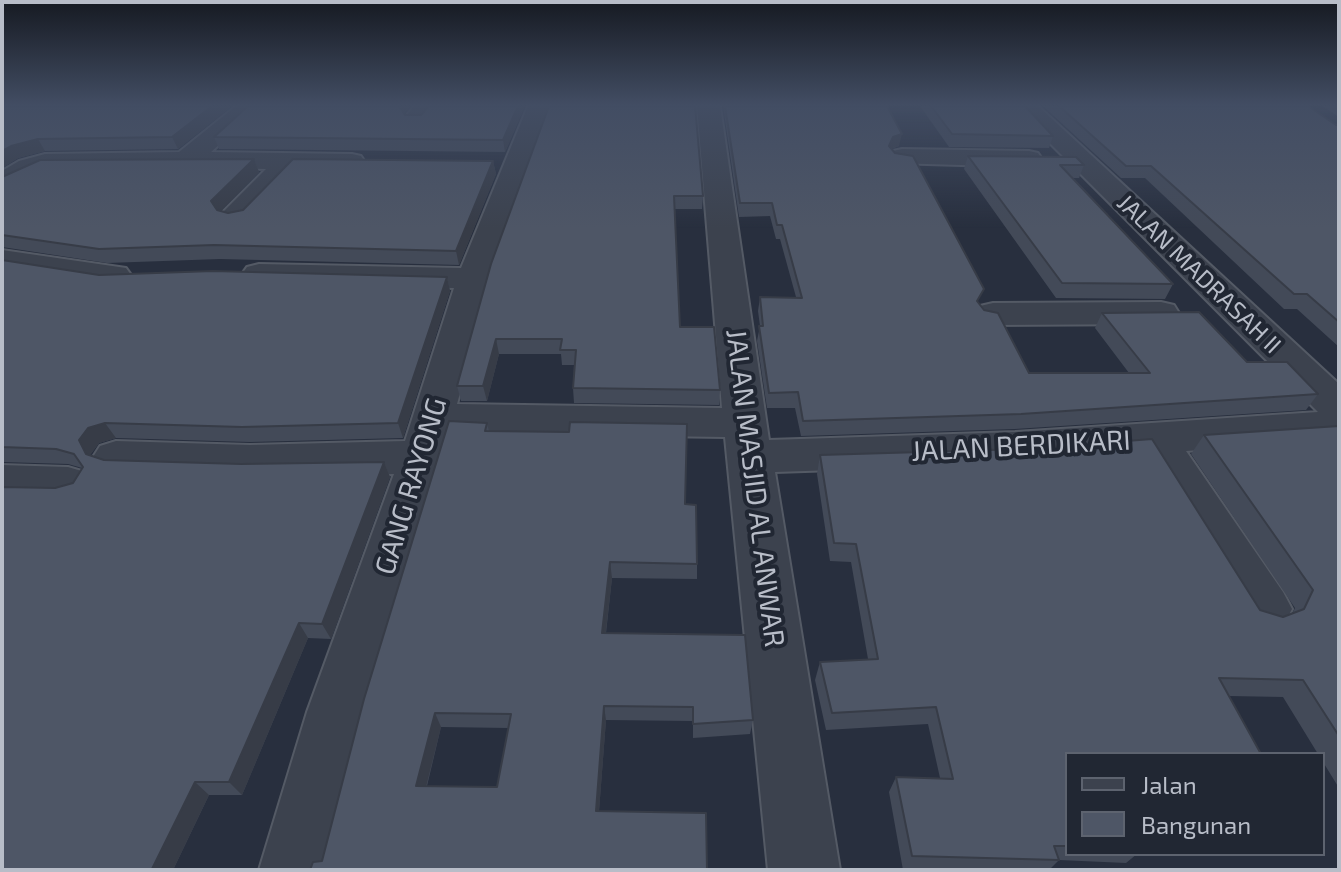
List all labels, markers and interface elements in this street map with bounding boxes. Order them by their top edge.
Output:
street label: JALAN MADRASAH II [1111,188,1287,360]
street label: JALAN MASJID AL ANWAR [719,327,791,649]
street label: GANG RAYONG [368,393,454,579]
street label: JALAN BERDIKARI [910,423,1132,469]
legend [1065,752,1325,856]
text: Jalan [1141,770,1197,799]
text: Bangunan [1141,810,1251,839]

